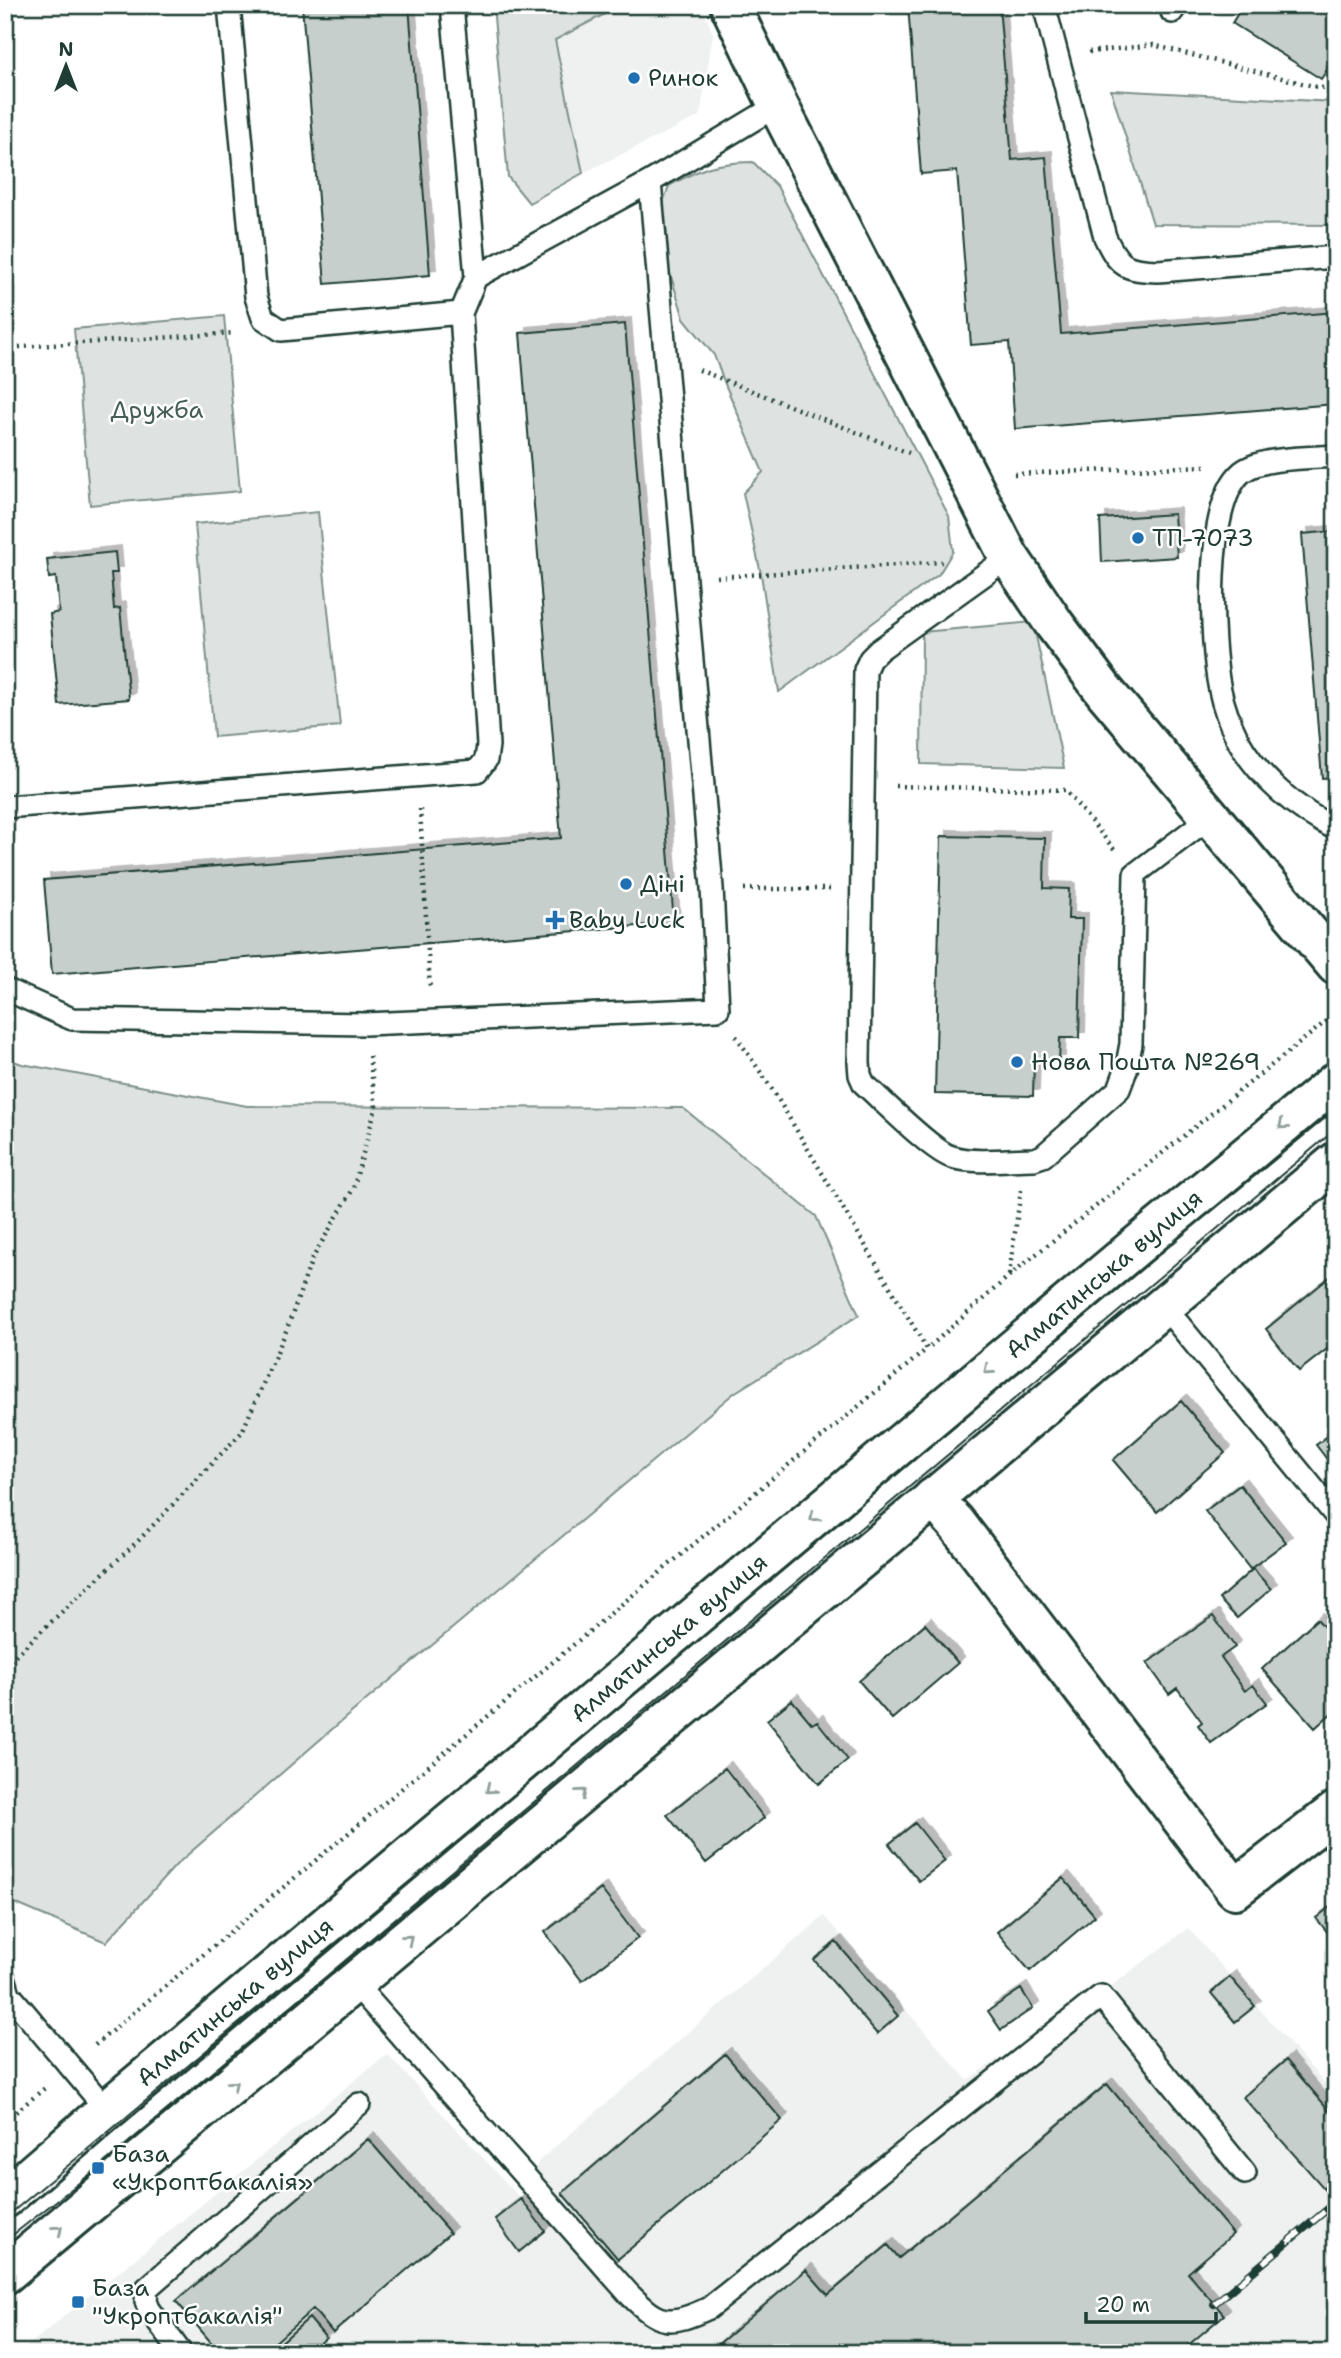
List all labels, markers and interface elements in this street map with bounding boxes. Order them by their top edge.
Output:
north arrow [32,32,102,102]
text: N [58,37,74,62]
place label: Ринок [648,62,719,94]
marker: Ринок [626,70,642,86]
park label: Дружба [111,394,203,426]
place label: ТП-7073 [1152,522,1254,554]
marker: ТП-7073 [1130,530,1146,546]
place label: Діні [640,868,685,900]
marker: Діні [618,876,634,892]
place label: Baby Luck [569,904,685,936]
marker: Baby Luck [547,912,563,928]
place label: Нова Пошта №269 [1031,1046,1260,1078]
marker: Нова Пошта №269 [1009,1054,1025,1070]
one-way arrow [1279,1117,1292,1129]
street label: Алматинська вулиця [999,1182,1209,1366]
one-way arrow [984,1362,997,1374]
one-way arrow [809,1509,822,1521]
street label: Алматинська вулиця [564,1546,774,1730]
one-way arrow [485,1781,498,1793]
one-way arrow [574,1789,587,1801]
street label: Алматинська вулиця [130,1910,340,2094]
one-way arrow [399,1935,412,1947]
one-way arrow [225,2080,237,2093]
place label: База «Укроптбакалія» [112,2138,313,2198]
marker: База «Укроптбакалія» [90,2160,106,2176]
one-way arrow [49,2226,62,2238]
place label: База "Укроптбакалія" [92,2272,283,2332]
scale bar [1086,2281,1215,2325]
text: 20 m [1096,2291,1150,2319]
marker: База "Укроптбакалія" [70,2294,86,2310]

